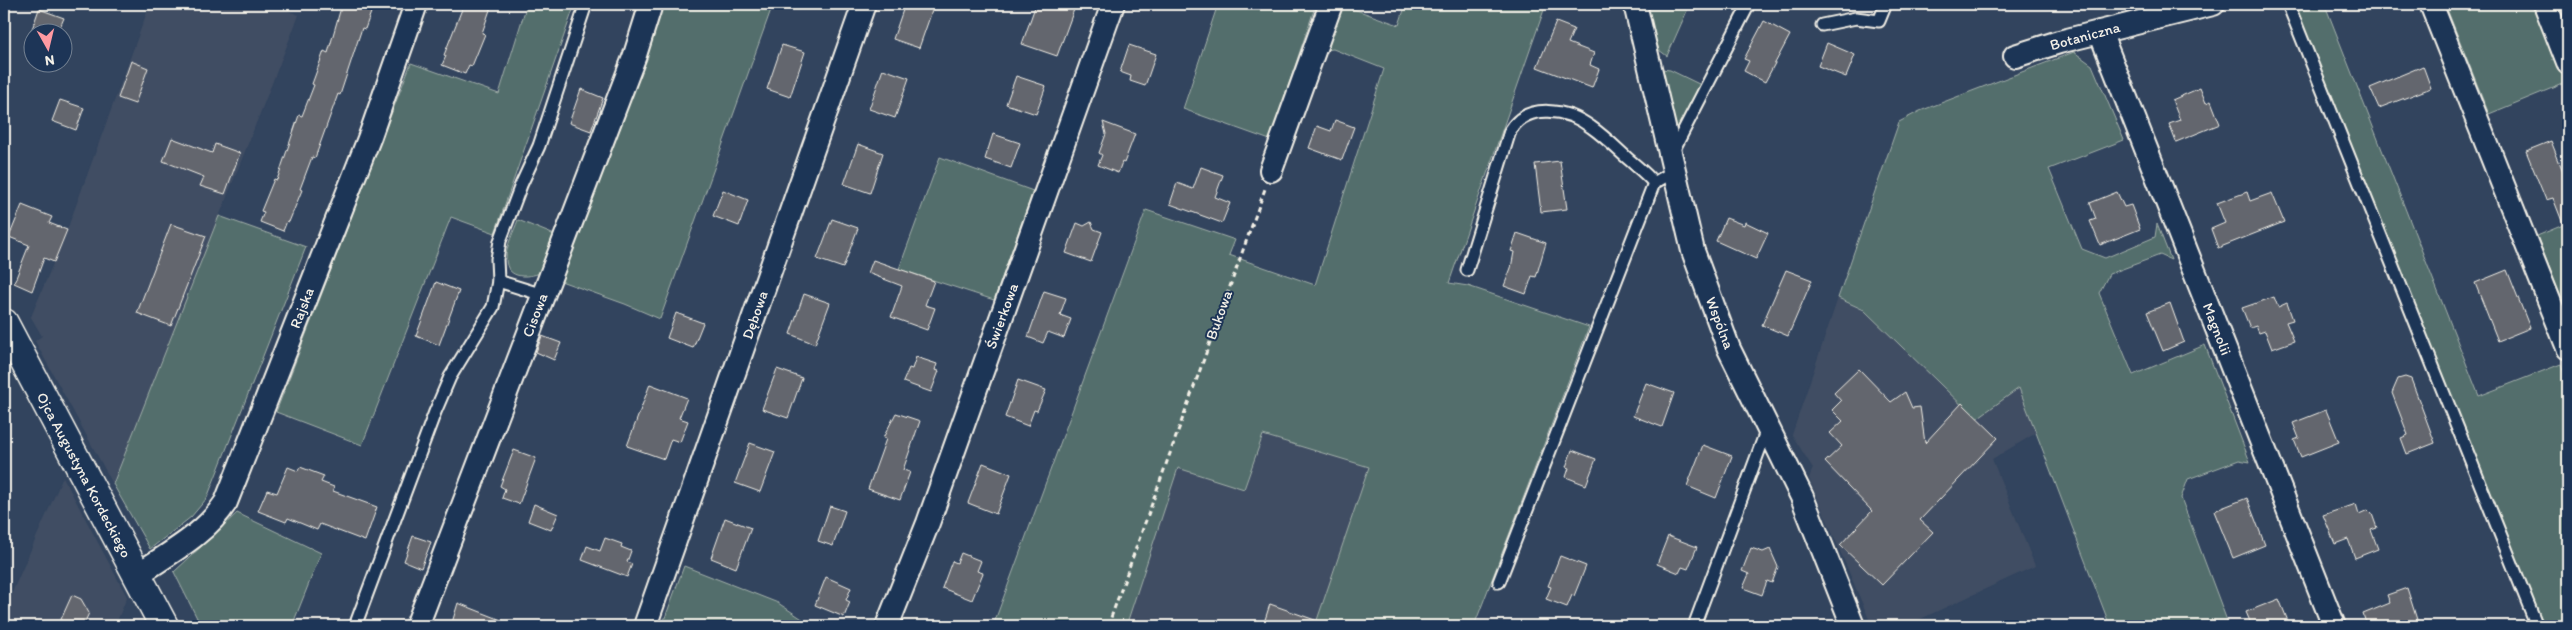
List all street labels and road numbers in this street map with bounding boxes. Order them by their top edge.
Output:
street label: Botaniczna [2048,18,2122,54]
street label: Świerkowa [982,281,1022,351]
street label: Rajska [286,284,318,331]
street label: Dębowa [738,288,772,342]
street label: Bukowa [1202,288,1236,342]
street label: Cisowa [518,290,552,340]
street label: Wspólna [1702,294,1738,352]
street label: Magnolii [2199,300,2235,358]
street label: Ojca Augustyna Kordeckiego [33,389,135,561]

